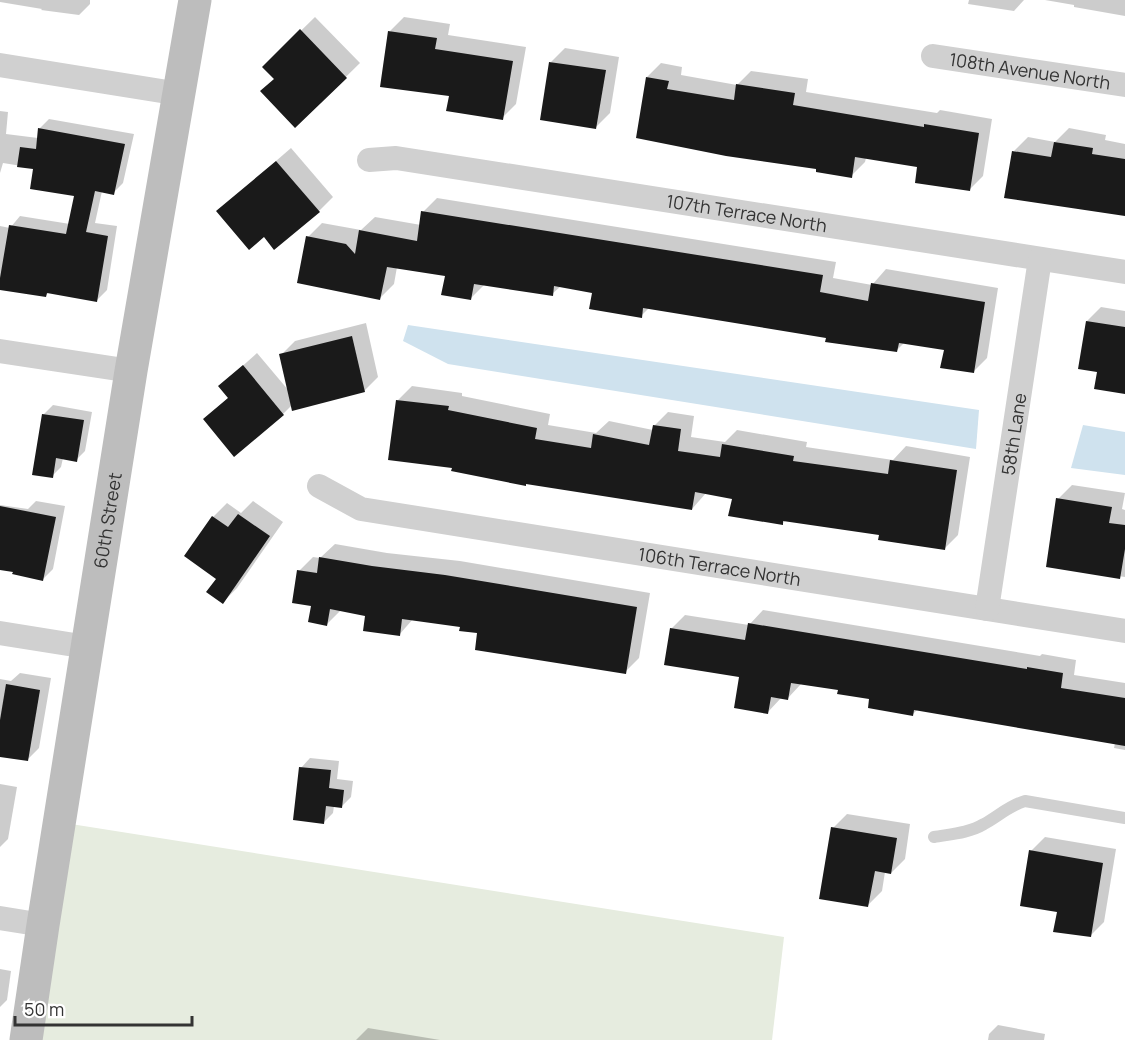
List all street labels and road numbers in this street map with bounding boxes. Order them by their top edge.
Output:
street label: 108th Avenue North [948,47,1112,95]
street label: 107th Terrace North [665,188,829,237]
street label: 58th Lane [995,391,1032,477]
street label: 60th Street [88,471,127,570]
street label: 106th Terrace North [636,541,803,591]

